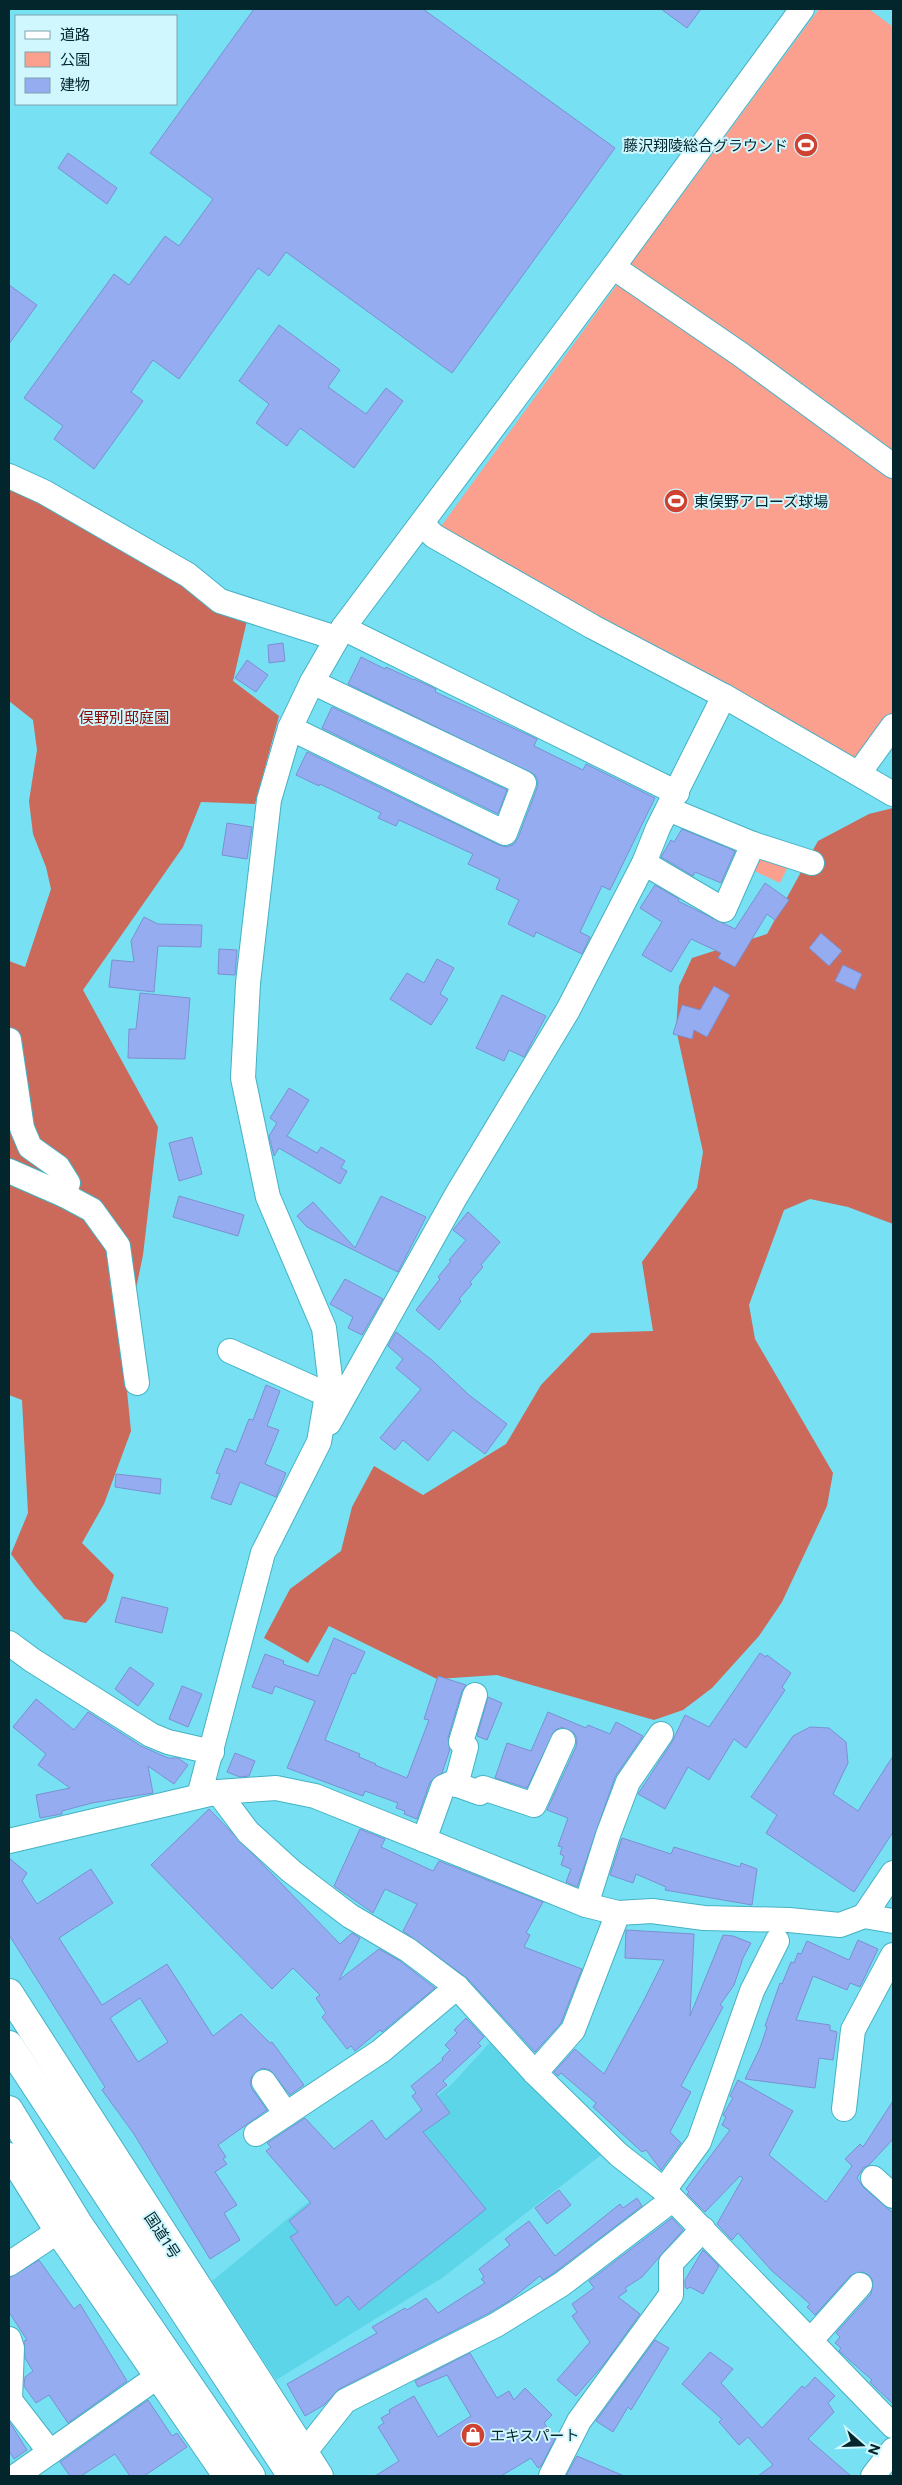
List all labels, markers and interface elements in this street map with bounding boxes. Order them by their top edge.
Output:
legend [15,15,178,105]
text: 道路 [60,25,90,43]
text: 公園 [60,50,90,68]
text: 建物 [60,75,90,93]
sports icon: 藤沢翔陵総合グラウンド [793,132,819,158]
place label: 藤沢翔陵総合グラウンド [623,136,788,154]
sports icon: 東俣野アローズ球場 [663,488,689,514]
place label: 東俣野アローズ球場 [694,492,828,510]
park label: 俣野別邸庭園 [79,708,169,726]
street label: 国道1号 [141,2209,185,2261]
north arrow [837,2420,887,2470]
shop icon: エキスパート [460,2422,486,2448]
place label: エキスパート [490,2426,580,2444]
text: N [865,2442,884,2457]

